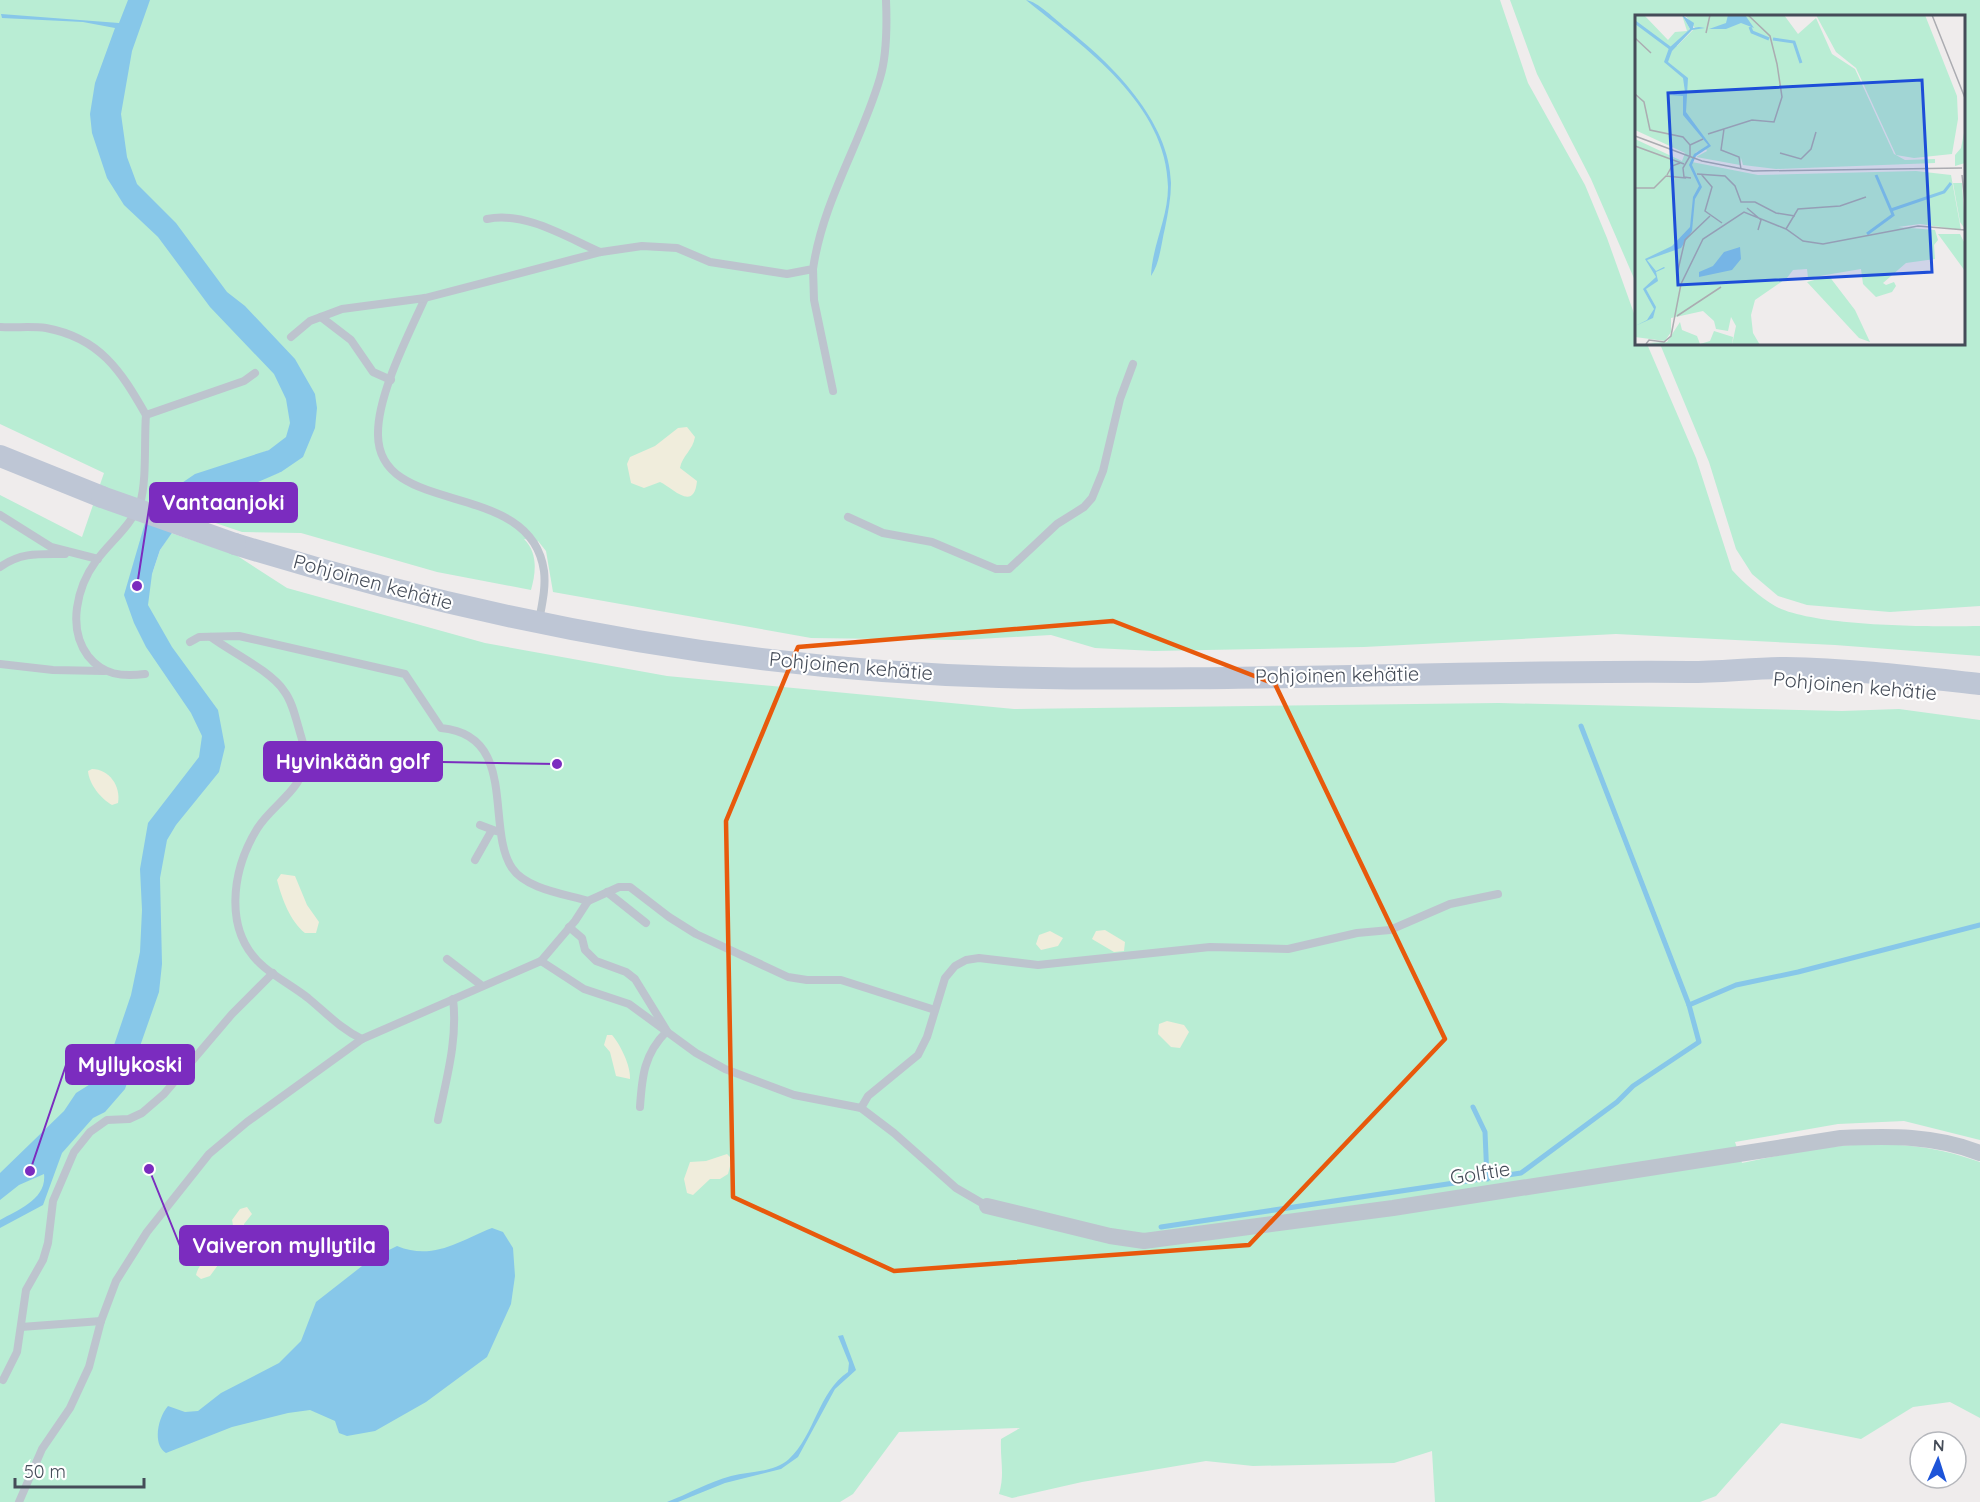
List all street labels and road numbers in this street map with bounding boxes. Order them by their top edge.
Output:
street label: Pohjoinen kehätie [291,548,456,615]
street label: Pohjoinen kehätie [768,646,934,685]
street label: Pohjoinen kehätie [1255,661,1419,688]
street label: Pohjoinen kehätie [1772,666,1938,705]
street label: Golftie [1448,1155,1512,1190]

